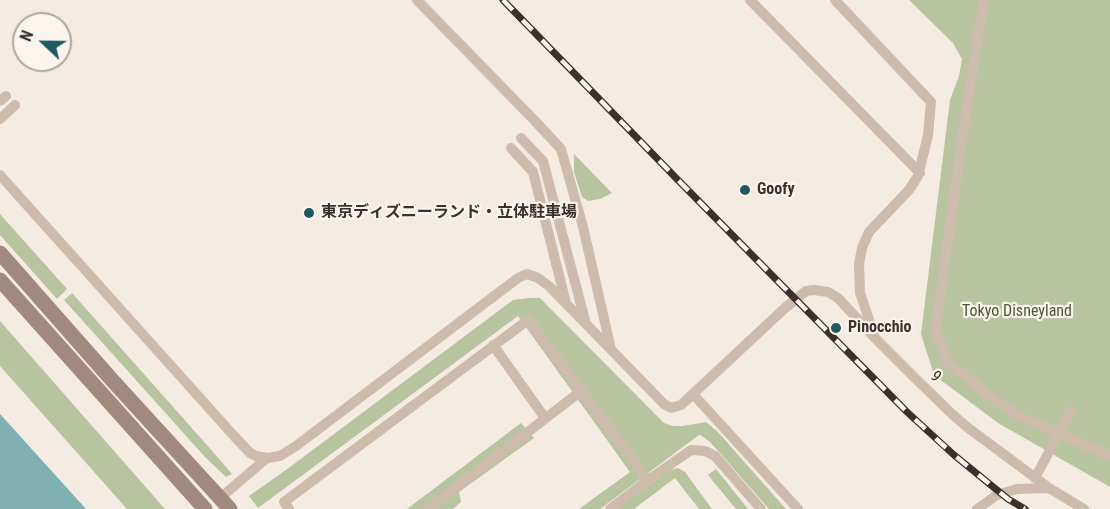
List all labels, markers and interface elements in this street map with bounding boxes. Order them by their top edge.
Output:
north arrow [12,12,72,72]
text: N [16,28,37,44]
place label: Goofy [757,180,795,200]
marker: Goofy [738,183,752,197]
place label: 東京ディズニーランド・立体駐車場 [321,203,577,223]
marker: 東京ディズニーランド・立体駐車場 [302,206,316,220]
park label: Tokyo Disneyland [962,302,1072,322]
place label: Pinocchio [848,318,912,338]
marker: Pinocchio [829,321,843,335]
street label: 9 [925,367,945,387]

